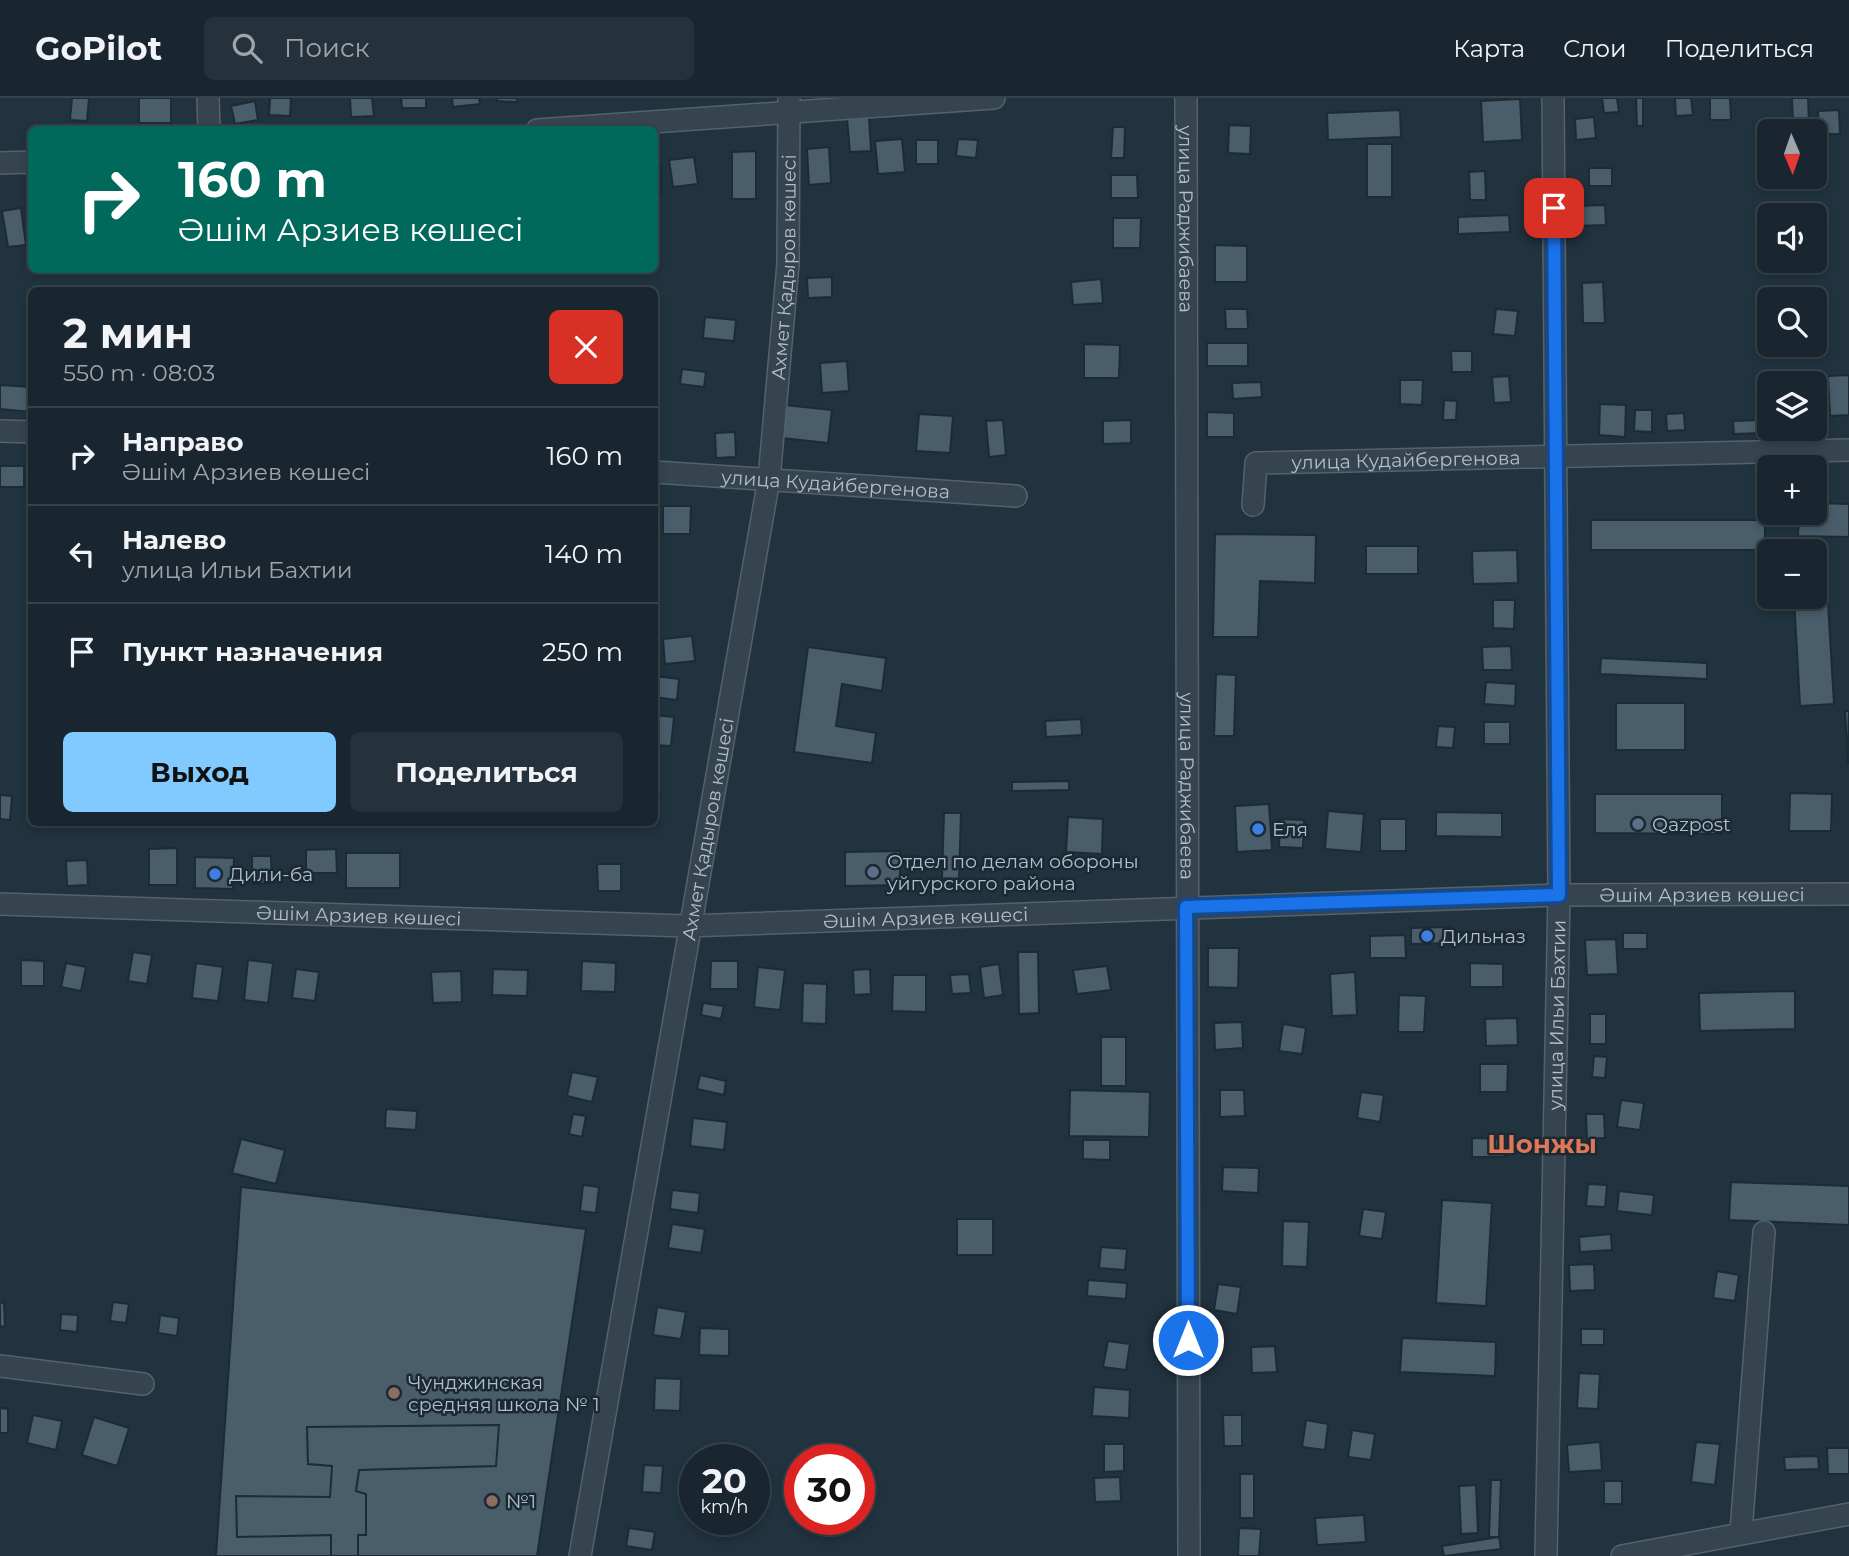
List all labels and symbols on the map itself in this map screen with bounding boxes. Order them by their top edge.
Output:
north arrow [1757,119,1827,189]
street label: улица Раджибаева [1175,124,1198,313]
street label: Ахмет Қадыров көшесі [766,154,800,381]
pin [1524,178,1584,238]
street label: улица Кудайбергенова [1290,446,1521,474]
street label: улица Кудайбергенова [720,465,951,503]
street label: улица Раджибаева [1176,691,1199,880]
street label: Ахмет Қадыров көшесі [677,716,738,942]
place label: Qazpost [1652,813,1731,836]
marker: Qazpost [1630,816,1646,832]
place label: Еля [1272,818,1308,841]
marker: Еля [1250,821,1266,837]
place label: Отдел по делам обороны уйгурского района [886,850,1139,895]
place label: Дили-ба [229,863,313,886]
marker: Отдел по делам обороны уйгурского района [865,864,881,880]
marker: Дили-ба [207,866,223,882]
street label: Әшім Арзиев көшесі [1599,883,1805,906]
street label: Әшім Арзиев көшесі [256,901,462,930]
street label: Әшім Арзиев көшесі [823,902,1028,933]
street label: улица Ильи Бахтии [1543,920,1570,1112]
place label: Дильназ [1441,925,1526,948]
marker: Дильназ [1419,928,1435,944]
district label: Шонжы [1487,1128,1597,1160]
position arrow [1151,1303,1225,1377]
place label: Чунджинская средняя школа № 1 [408,1371,600,1416]
marker: Чунджинская средняя школа № 1 [386,1385,402,1401]
speed limit sign: 30 [784,1444,875,1535]
place label: №1 [506,1490,536,1513]
marker: №1 [484,1493,500,1509]

